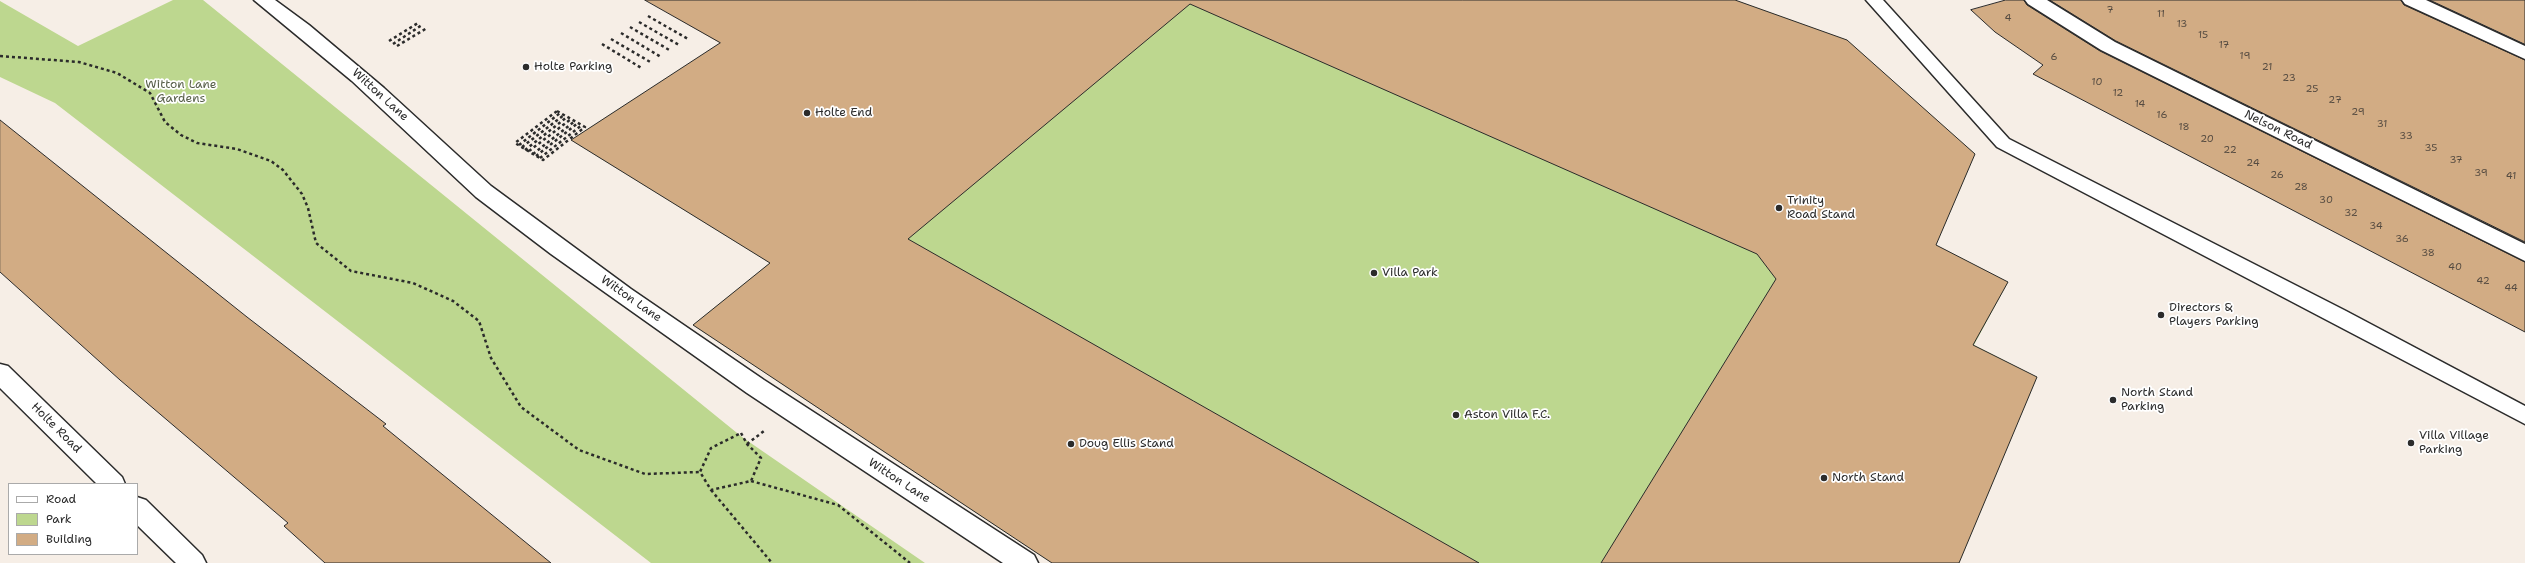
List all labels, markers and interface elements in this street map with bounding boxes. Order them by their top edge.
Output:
house number: 7 [2107,4,2113,16]
house number: 11 [2157,8,2165,20]
house number: 4 [2005,12,2011,24]
house number: 13 [2177,18,2187,30]
house number: 15 [2198,29,2208,41]
house number: 17 [2219,39,2229,51]
house number: 19 [2240,50,2250,62]
house number: 6 [2051,51,2057,63]
place label: Holte Parking [534,60,612,74]
house number: 21 [2262,61,2272,73]
marker: Holte Parking [521,62,531,72]
street label: Witton Lane [349,66,411,124]
house number: 23 [2282,72,2296,84]
house number: 10 [2092,76,2102,88]
park label: Witton Lane Gardens [145,78,217,106]
house number: 25 [2306,83,2318,95]
house number: 12 [2113,87,2123,99]
house number: 27 [2328,94,2342,106]
house number: 14 [2135,98,2145,110]
place label: Holte End [815,106,872,120]
house number: 29 [2351,106,2365,118]
street label: Nelson Road [2242,107,2314,153]
marker: Holte End [802,108,812,118]
house number: 16 [2157,109,2167,121]
house number: 31 [2377,118,2387,130]
house number: 18 [2178,121,2190,133]
house number: 33 [2399,130,2413,142]
house number: 20 [2200,133,2214,145]
house number: 35 [2425,142,2437,154]
house number: 22 [2223,144,2237,156]
house number: 37 [2449,154,2463,166]
house number: 24 [2246,157,2260,169]
house number: 39 [2474,167,2488,179]
house number: 26 [2270,169,2284,181]
house number: 41 [2506,170,2516,182]
house number: 28 [2294,181,2308,193]
place label: Trinity Road Stand [1787,194,1855,222]
house number: 30 [2319,194,2333,206]
marker: Trinity Road Stand [1774,203,1784,213]
house number: 32 [2344,207,2358,219]
house number: 34 [2369,220,2383,232]
house number: 36 [2395,233,2409,245]
house number: 38 [2421,247,2435,259]
house number: 40 [2448,261,2462,273]
place label: Villa Park [1382,266,1438,280]
marker: Villa Park [1369,268,1379,278]
street label: Witton Lane [598,273,664,325]
house number: 42 [2476,275,2490,287]
house number: 44 [2504,282,2518,294]
place label: Directors & Players Parking [2169,301,2259,329]
marker: Directors & Players Parking [2156,310,2166,320]
place label: North Stand Parking [2121,386,2193,414]
marker: North Stand Parking [2108,395,2118,405]
street label: Holte Road [28,400,84,456]
place label: Aston Villa F.C. [1464,408,1550,422]
marker: Aston Villa F.C. [1451,410,1461,420]
place label: Villa Village Parking [2419,429,2489,457]
place label: Doug Ellis Stand [1079,437,1174,451]
marker: Villa Village Parking [2406,438,2416,448]
marker: Doug Ellis Stand [1066,439,1076,449]
street label: Witton Lane [865,456,933,506]
place label: North Stand [1832,471,1904,485]
marker: North Stand [1819,473,1829,483]
legend [8,483,138,555]
text: Road [46,491,76,507]
text: Park [46,511,72,527]
text: Building [46,531,92,547]

